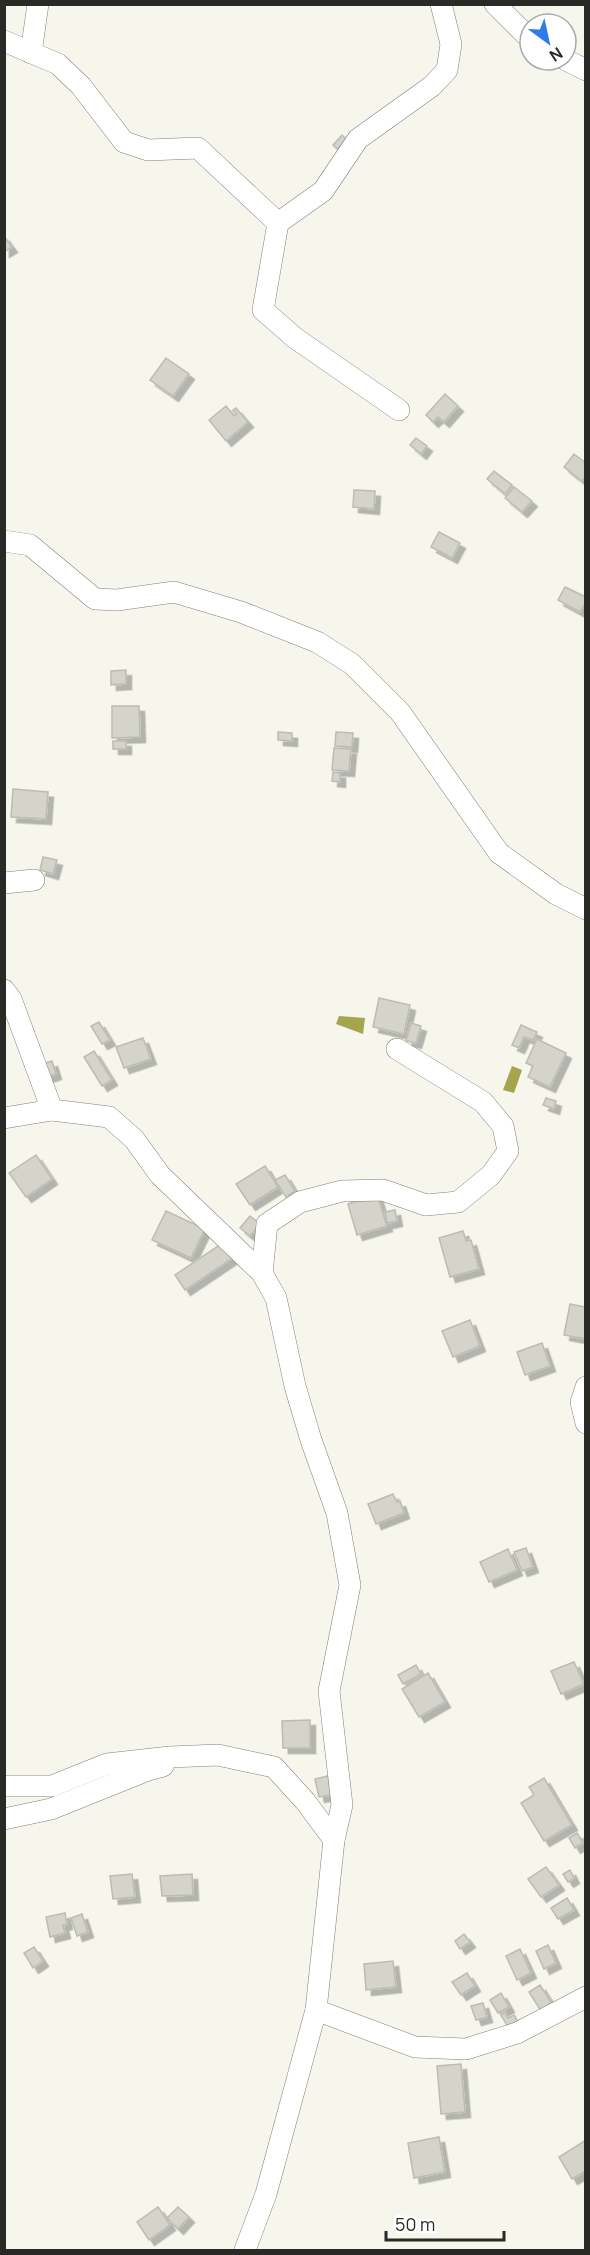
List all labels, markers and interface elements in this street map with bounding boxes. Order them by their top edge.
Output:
north arrow [518,12,578,72]
text: N [545,42,567,67]
scale bar [386,2204,504,2242]
text: 50 m [395,2212,435,2236]

